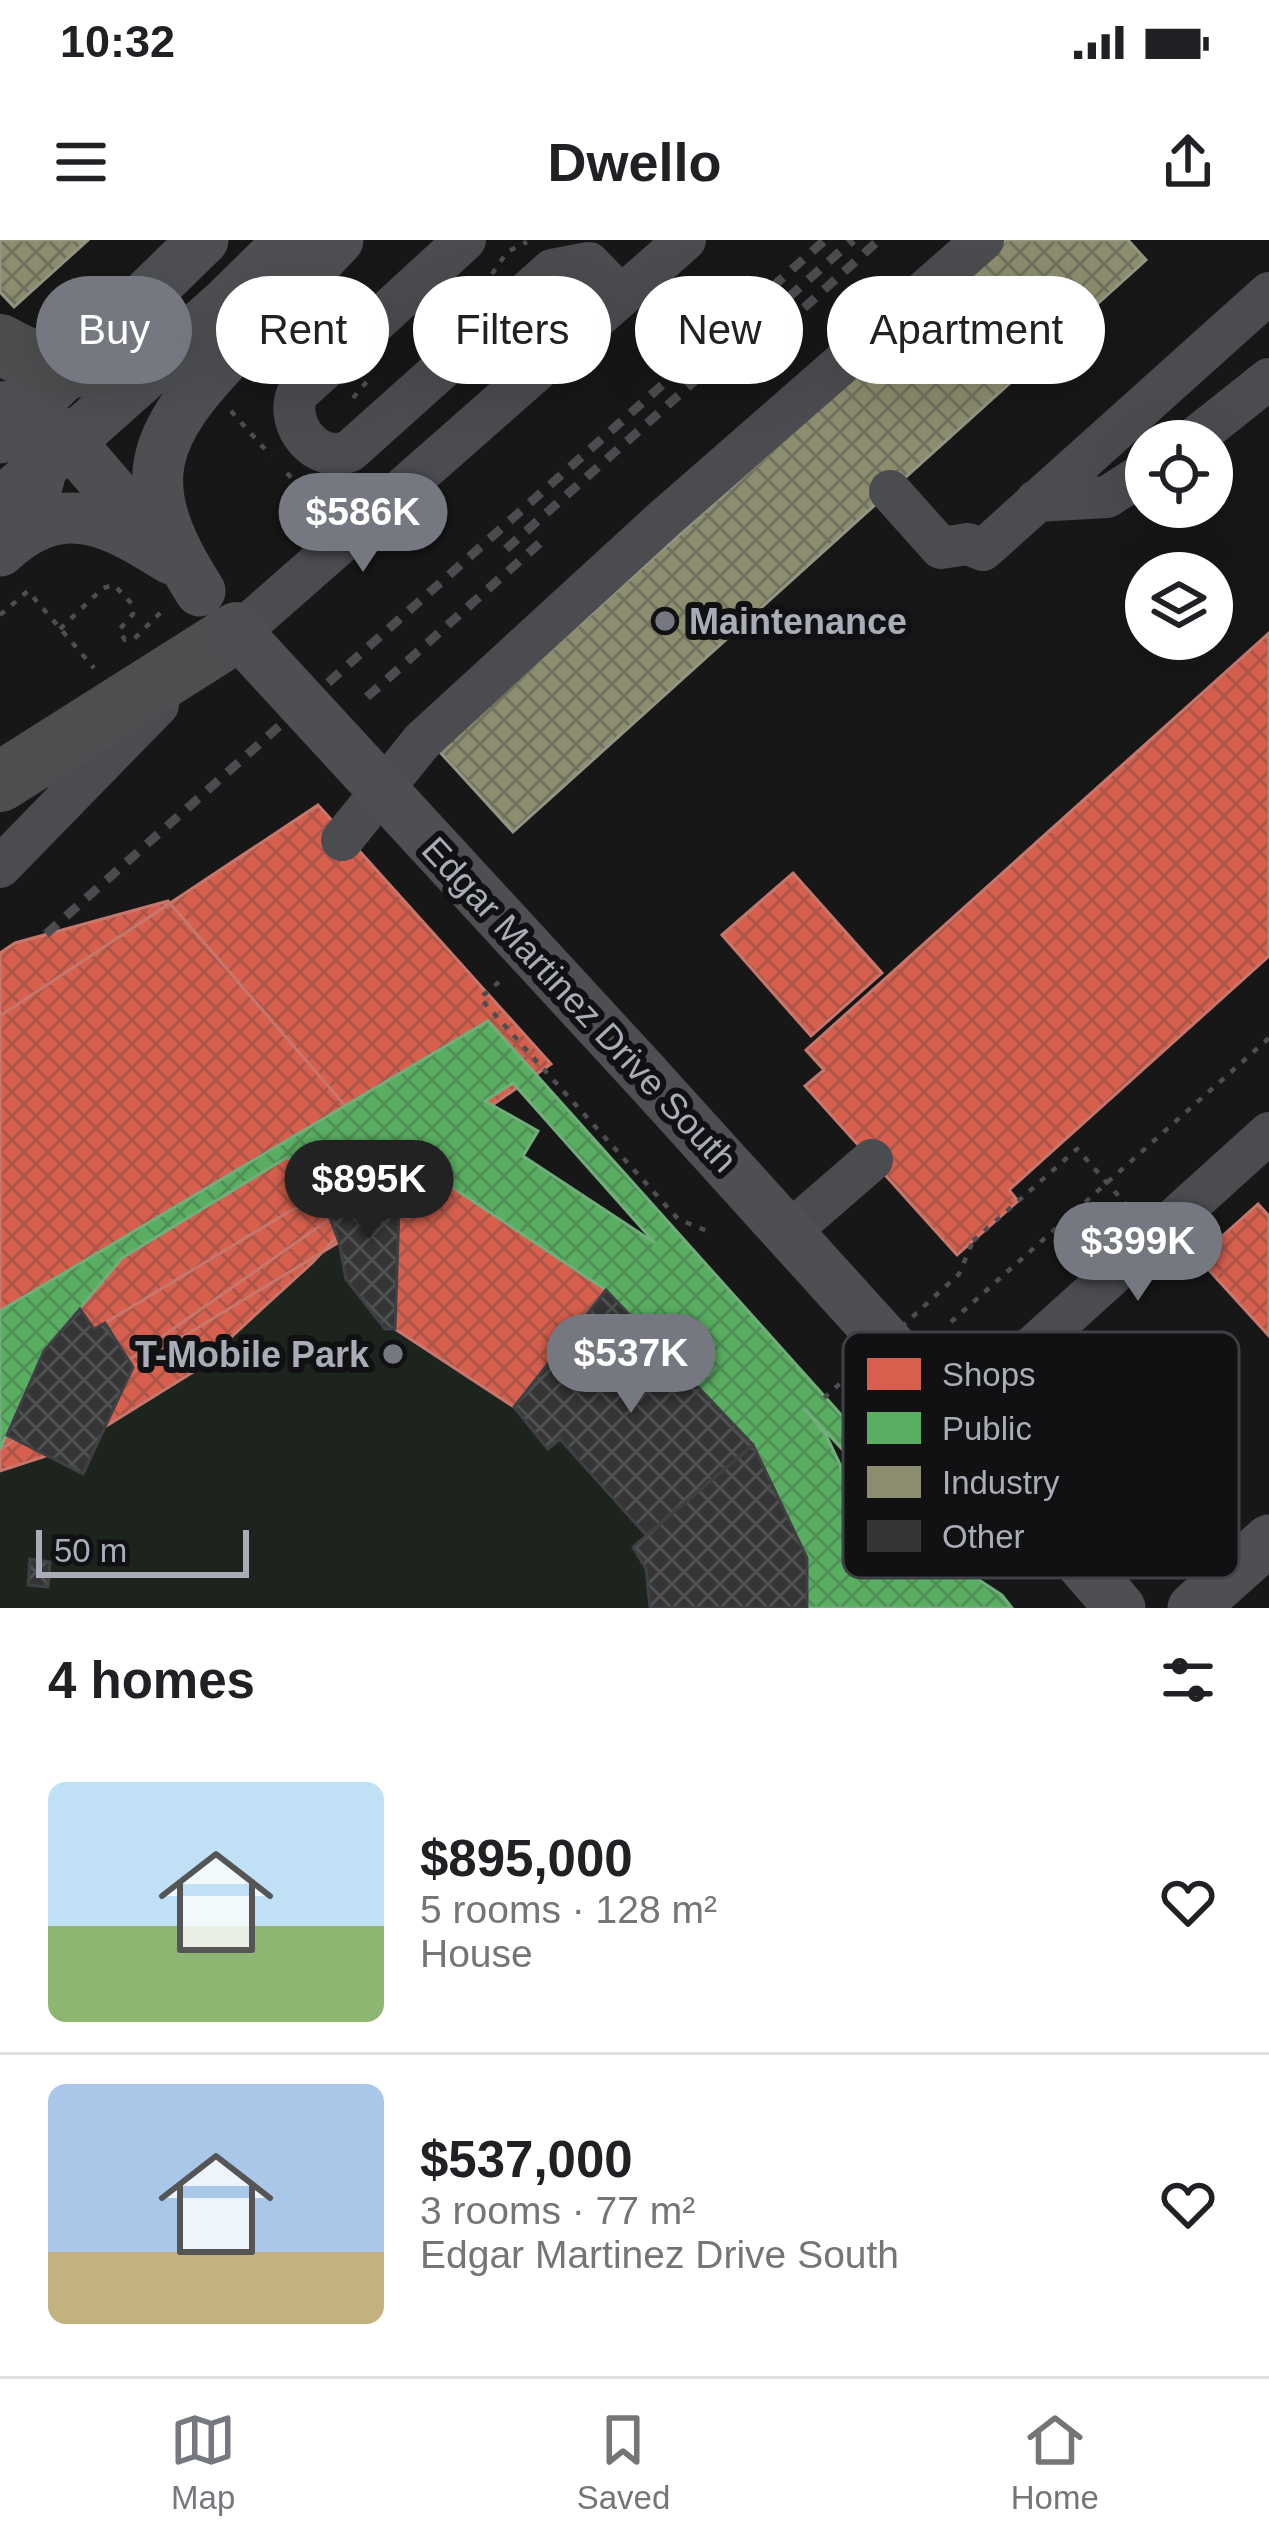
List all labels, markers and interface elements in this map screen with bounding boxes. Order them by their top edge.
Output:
text: 10:32 [60,16,175,67]
icon: menu [48,129,114,195]
icon: share [1155,129,1221,195]
text: Dwello [547,132,722,192]
chip: Buy [36,276,192,384]
chip: Rent [216,276,389,384]
chip: Filters [413,276,611,384]
chip: New [635,276,803,384]
chip: Apartment [827,276,1105,384]
map controls [1125,420,1233,660]
button: locate [1125,420,1233,528]
pin: $586K [279,473,447,575]
text: $586K [306,490,420,533]
button: layers [1125,552,1233,660]
place label: Maintenance [689,601,907,642]
marker: Maintenance [652,608,678,634]
street label: Edgar Martinez Drive South [414,829,745,1180]
pin: $895K [285,1140,453,1242]
text: $895K [312,1157,426,1200]
pin: $399K [1054,1202,1222,1304]
text: $399K [1081,1219,1195,1262]
pin: $537K [547,1314,715,1416]
text: $537K [574,1331,688,1374]
legend [843,1332,1239,1578]
place label: T-Mobile Park [135,1334,370,1375]
marker: T-Mobile Park [380,1341,406,1367]
text: Shops [942,1356,1036,1393]
text: Public [942,1410,1032,1447]
text: Industry [942,1464,1060,1501]
text: Other [942,1518,1025,1555]
scale bar [36,1524,249,1577]
text: 50 m [54,1532,127,1569]
icon: filters [1155,1647,1221,1713]
text: 4 homes [48,1652,255,1709]
icon: home [144,1830,288,1974]
text: $895,000 [420,1830,633,1887]
icon: heart [1155,1869,1221,1935]
text: 5 rooms · 128 m² [420,1888,717,1931]
text: House [420,1932,533,1975]
text: $537,000 [420,2131,633,2188]
icon: home [144,2132,288,2276]
icon: heart [1155,2171,1221,2237]
text: 3 rooms · 77 m² [420,2189,695,2232]
text: Edgar Martinez Drive South [420,2233,899,2276]
tab: Map [170,2407,236,2517]
tab: Saved [577,2407,670,2517]
tab: Home [1011,2407,1099,2517]

